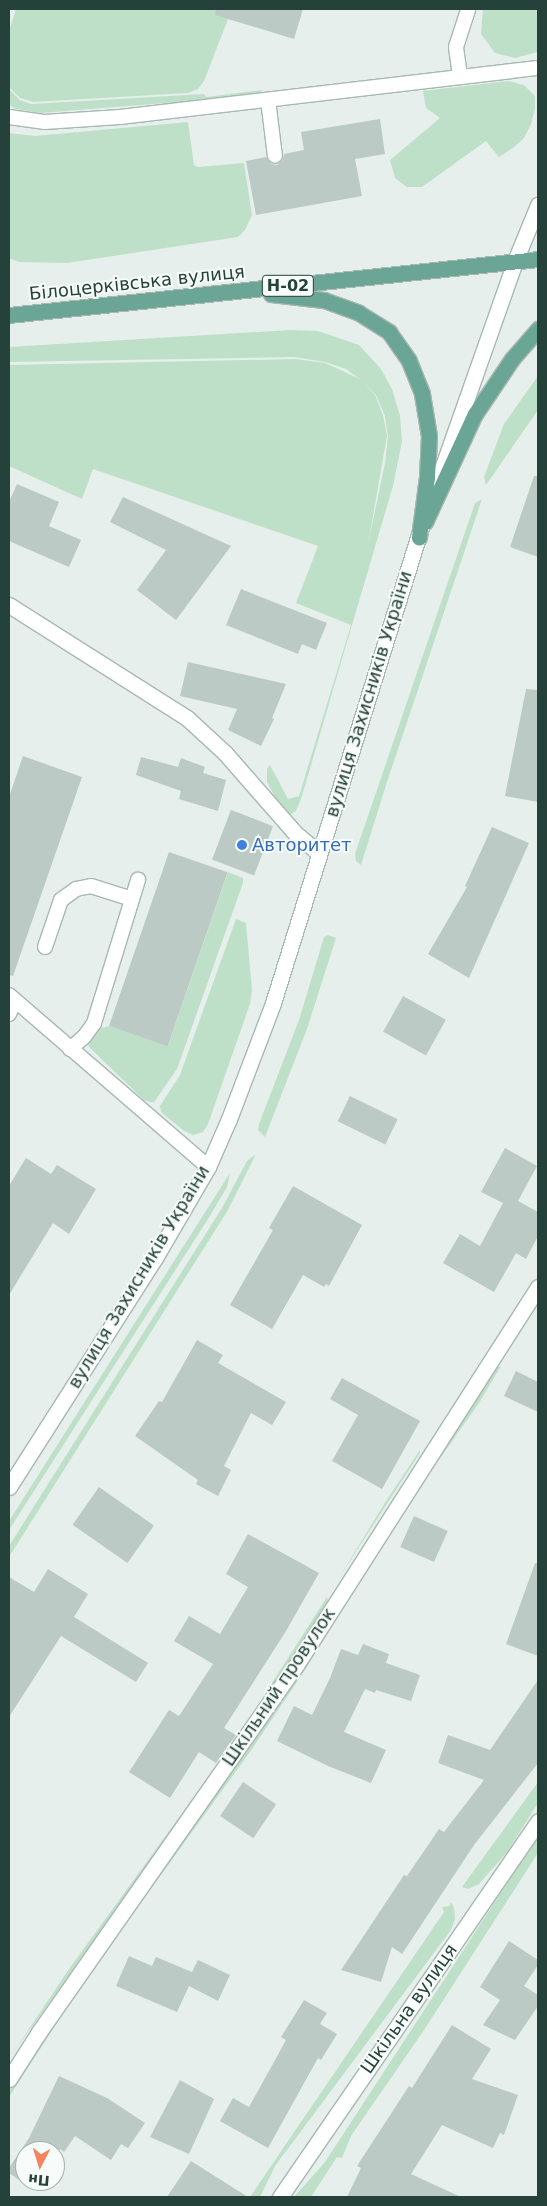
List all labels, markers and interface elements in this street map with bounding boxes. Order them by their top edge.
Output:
street label: Білоцерківська вулиця [28,261,246,305]
road number: Н-02 [262,272,314,300]
street label: вулиця Захисників України [321,568,417,820]
place label: Авторитет [252,834,352,856]
marker: Авторитет [236,839,248,851]
street label: вулиця Захисників України [64,1161,214,1393]
street label: Шкільний провулок [218,1603,340,1771]
street label: Шкільна вулиця [356,1940,462,2078]
north arrow [15,2141,65,2191]
text: Пн [27,2171,50,2189]

